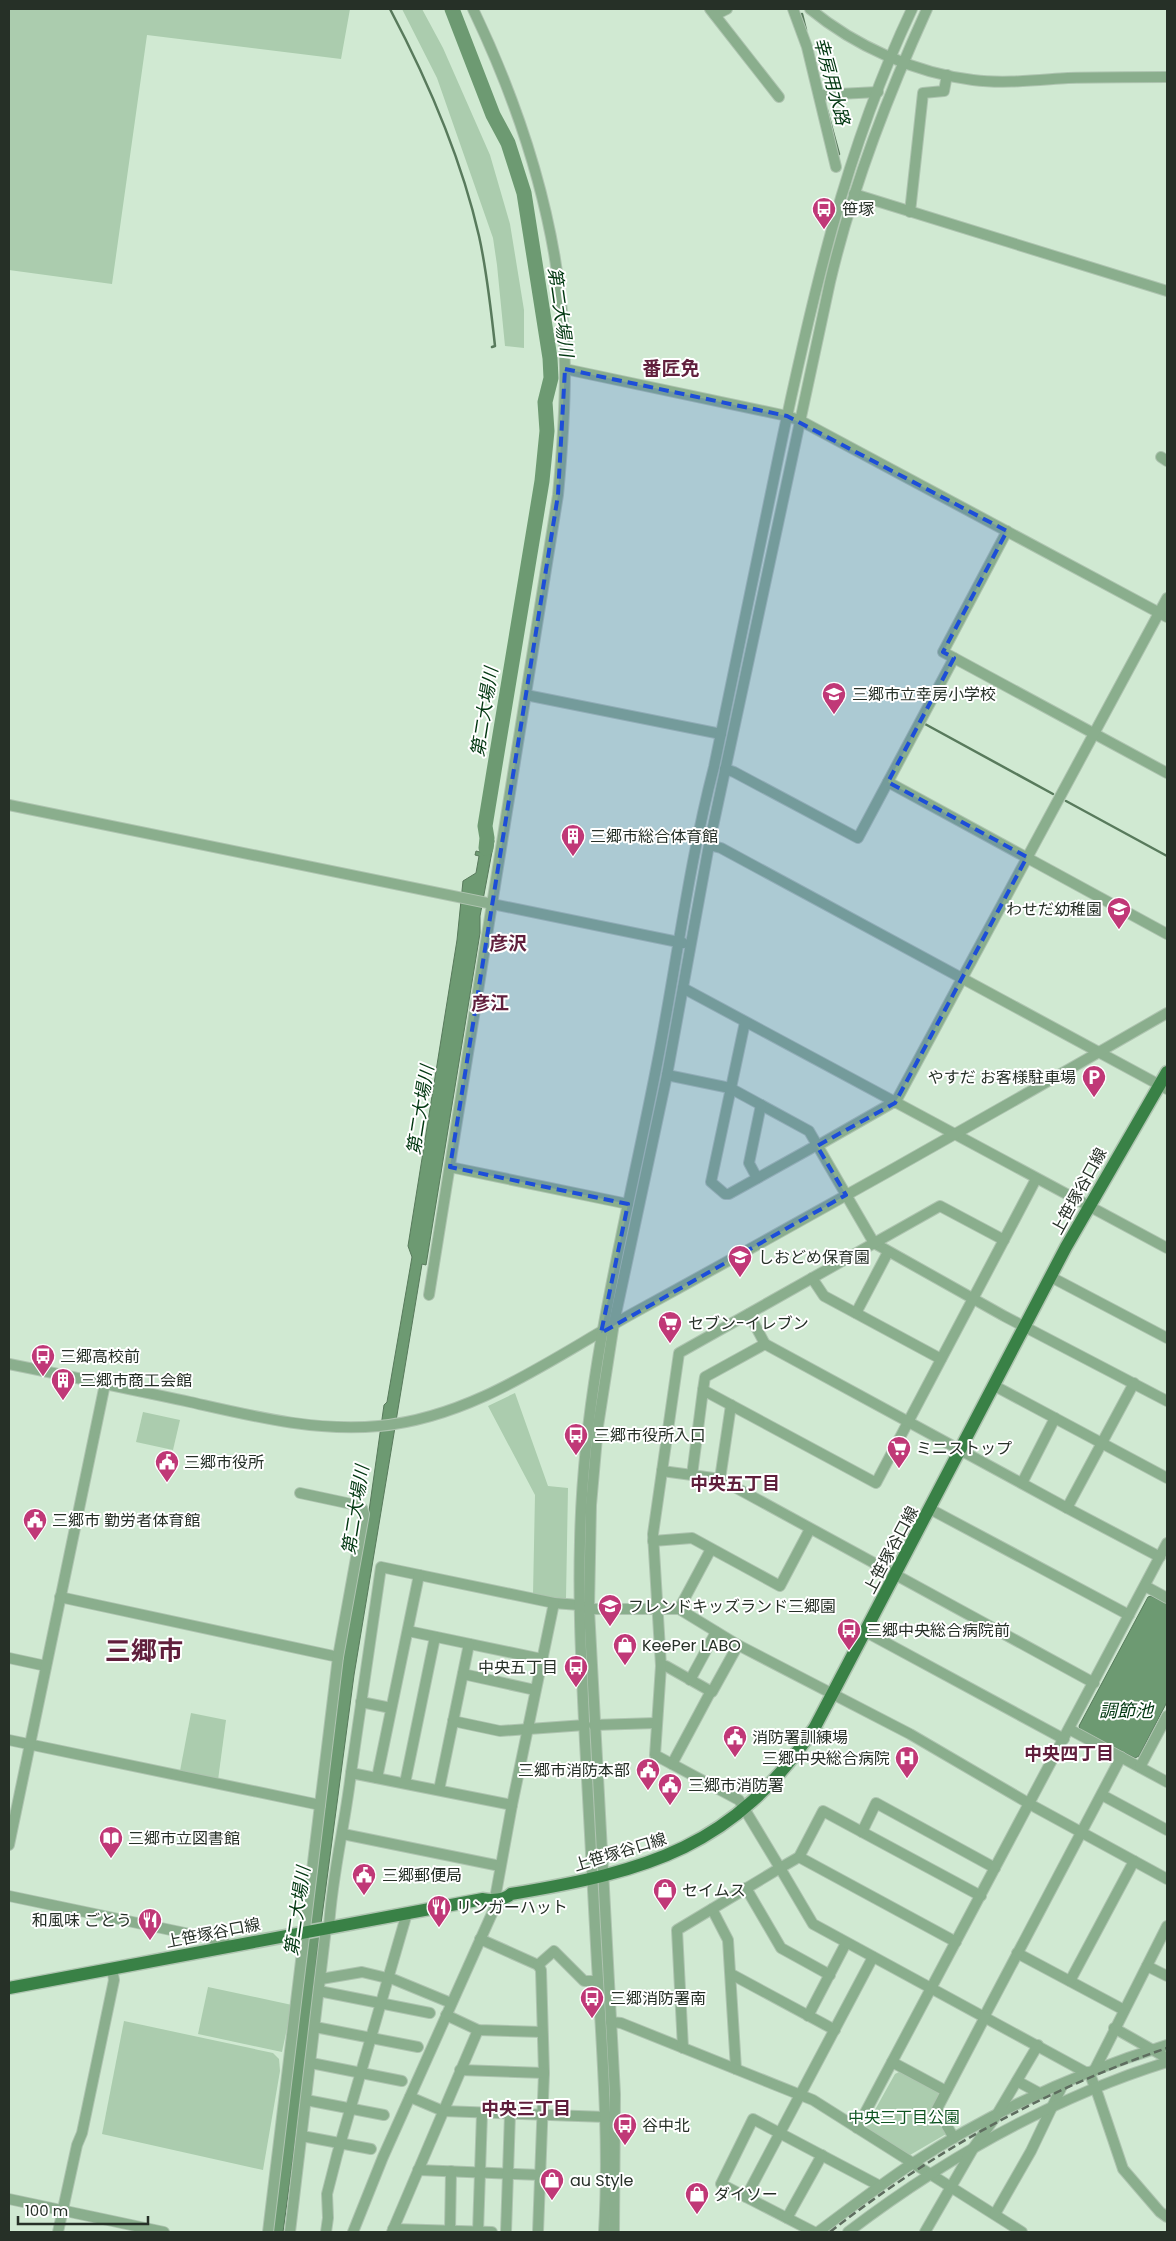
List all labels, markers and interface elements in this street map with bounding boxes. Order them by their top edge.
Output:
water label: 幸房用水路 [808,34,856,130]
bus stop icon: 笹塚 [811,196,837,230]
place label: 笹塚 [842,198,874,221]
water label: 第二大場川 [542,266,580,360]
district label: 番匠免 [642,355,700,382]
water label: 第二大場川 [465,664,504,758]
school or university icon: 三郷市立幸房小学校 [821,681,847,715]
place label: 三郷市立幸房小学校 [852,683,996,706]
building icon: 三郷市総合体育館 [560,823,586,857]
place label: 三郷市総合体育館 [590,825,718,848]
school or university icon: わせだ幼稚園 [1106,896,1132,930]
place label: わせだ幼稚園 [1006,898,1102,921]
district label: 彦沢 [489,930,527,957]
district label: 彦江 [471,990,509,1017]
water label: 第二大場川 [401,1062,440,1156]
parking icon: やすだ お客様駐車場 [1081,1064,1107,1098]
place label: やすだ お客様駐車場 [928,1066,1076,1089]
street label: 上笹塚谷口線 [1046,1143,1112,1239]
school or university icon: しおどめ保育園 [727,1244,753,1278]
place label: しおどめ保育園 [758,1246,870,1269]
supermarket icon: セブン-イレブン [657,1310,683,1344]
place label: セブン-イレブン [688,1312,809,1335]
bus stop icon: 三郷高校前 [30,1343,56,1377]
place label: 三郷高校前 [60,1345,140,1368]
building icon: 三郷市商工会館 [50,1367,76,1401]
place label: 三郷市商工会館 [80,1369,192,1392]
bus stop icon: 三郷市役所入口 [563,1422,589,1456]
place label: 三郷市役所入口 [594,1424,706,1447]
supermarket icon: ミニストップ [886,1435,912,1469]
place label: ミニストップ [916,1437,1012,1460]
public building icon: 三郷市役所 [154,1449,180,1483]
place label: 三郷市役所 [184,1451,264,1474]
water label: 第二大場川 [336,1462,375,1556]
district label: 中央五丁目 [690,1471,780,1496]
street label: 上笹塚谷口線 [858,1502,924,1598]
public building icon: 三郷市 勤労者体育館 [22,1507,48,1541]
place label: 三郷市 勤労者体育館 [52,1509,200,1532]
school or university icon: フレンドキッズランド三郷園 [597,1593,623,1627]
place label: フレンドキッズランド三郷園 [628,1595,836,1618]
bus stop icon: 三郷中央総合病院前 [836,1617,862,1651]
place label: 三郷中央総合病院前 [866,1619,1010,1642]
shop icon: KeePer LABO [612,1632,638,1666]
district label: 三郷市 [105,1633,183,1669]
place label: KeePer LABO [642,1634,741,1657]
bus stop icon: 中央五丁目 [563,1654,589,1688]
place label: 中央五丁目 [478,1656,558,1679]
water label: 調節池 [1099,1698,1155,1723]
public building icon: 消防署訓練場 [722,1724,748,1758]
place label: 消防署訓練場 [752,1726,848,1749]
district label: 中央四丁目 [1024,1741,1114,1766]
hospital icon: 三郷中央総合病院 [894,1745,920,1779]
place label: 三郷中央総合病院 [762,1747,890,1770]
public building icon: 三郷市消防本部 [635,1757,661,1791]
place label: 三郷市消防本部 [518,1759,630,1782]
public building icon: 三郷市消防署 [657,1772,683,1806]
place label: 三郷市消防署 [688,1774,784,1797]
library icon: 三郷市立図書館 [98,1825,124,1859]
place label: 三郷市立図書館 [128,1827,240,1850]
street label: 上笹塚谷口線 [571,1827,669,1877]
public building icon: 三郷郵便局 [351,1862,377,1896]
water label: 第二大場川 [278,1863,316,1957]
place label: 三郷郵便局 [382,1864,462,1887]
shop icon: セイムス [652,1877,678,1911]
place label: セイムス [682,1879,746,1902]
restaurant icon: リンガーハット [426,1894,452,1928]
place label: リンガーハット [456,1896,568,1919]
restaurant icon: 和風味 ごとう [137,1907,163,1941]
place label: 和風味 ごとう [32,1909,132,1932]
street label: 上笹塚谷口線 [164,1913,262,1953]
bus stop icon: 三郷消防署南 [579,1985,605,2019]
place label: 三郷消防署南 [610,1987,706,2010]
district label: 中央三丁目 [481,2096,571,2121]
park label: 中央三丁目公園 [848,2106,960,2129]
bus stop icon: 谷中北 [612,2112,638,2146]
place label: 谷中北 [642,2114,690,2137]
shop icon: au Style [539,2167,565,2201]
place label: au Style [570,2169,633,2192]
shop icon: ダイソー [684,2181,710,2215]
place label: ダイソー [714,2183,778,2206]
scale bar [18,2194,148,2226]
text: 100 m [25,2200,68,2221]

